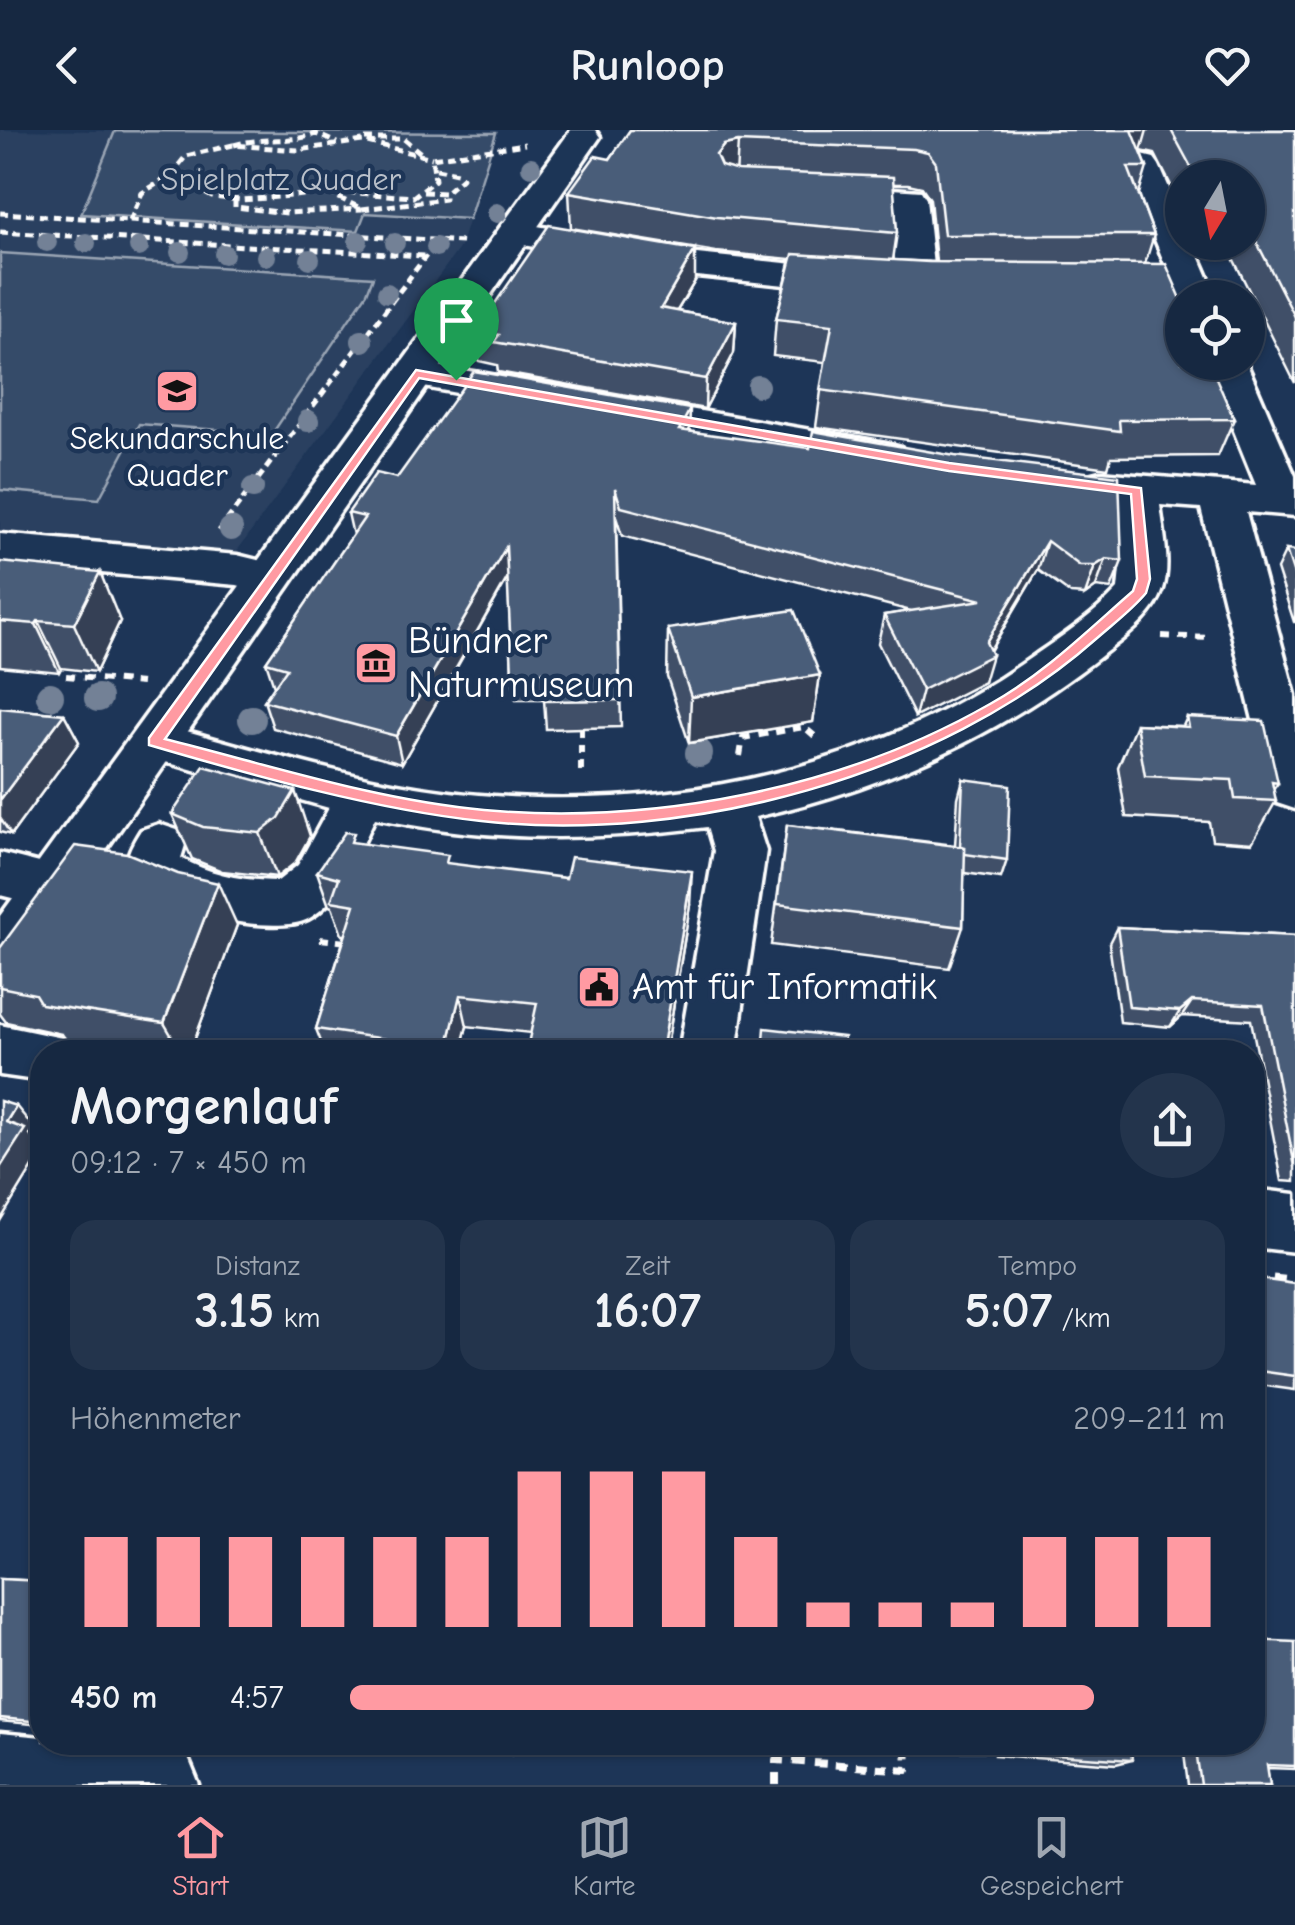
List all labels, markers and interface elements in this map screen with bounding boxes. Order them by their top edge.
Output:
icon: back [40,38,95,93]
icon: heart [1200,38,1255,93]
text: Runloop [570,39,725,91]
north arrow [1165,160,1265,260]
map controls [1165,160,1265,380]
park label: Spielplatz Quader [161,161,402,198]
pin [414,278,499,381]
button: locate [1165,280,1265,380]
icon: arrive [429,293,484,348]
school or university icon: Sekundarschule Quader [154,368,200,414]
place label: Sekundarschule Quader [70,420,284,494]
place label: Bündner Naturmuseum [408,619,634,707]
museum icon: Bündner Naturmuseum [353,640,399,686]
public building icon: Amt für Informatik [576,964,622,1010]
place label: Amt für Informatik [632,965,937,1009]
button: share [1120,1073,1225,1178]
text: Morgenlauf [70,1074,337,1138]
text: 09:12 · 7 × 450 m [70,1144,307,1181]
text: Distanz [215,1250,300,1282]
text: Zeit [625,1250,670,1282]
text: Tempo [998,1250,1077,1282]
text: 3.15 [195,1282,274,1340]
text: 16:07 [594,1282,701,1340]
text: 5:07 [964,1282,1052,1340]
text: km [274,1302,320,1334]
text: /km [1052,1302,1111,1334]
text: Höhenmeter [70,1400,240,1437]
text: 209–211 m [1073,1400,1225,1437]
text: 450 m [70,1679,157,1716]
text: 4:57 [230,1679,284,1716]
tab: Start [172,1810,229,1902]
tab: Karte [573,1810,636,1902]
tab: Gespeichert [980,1810,1123,1902]

